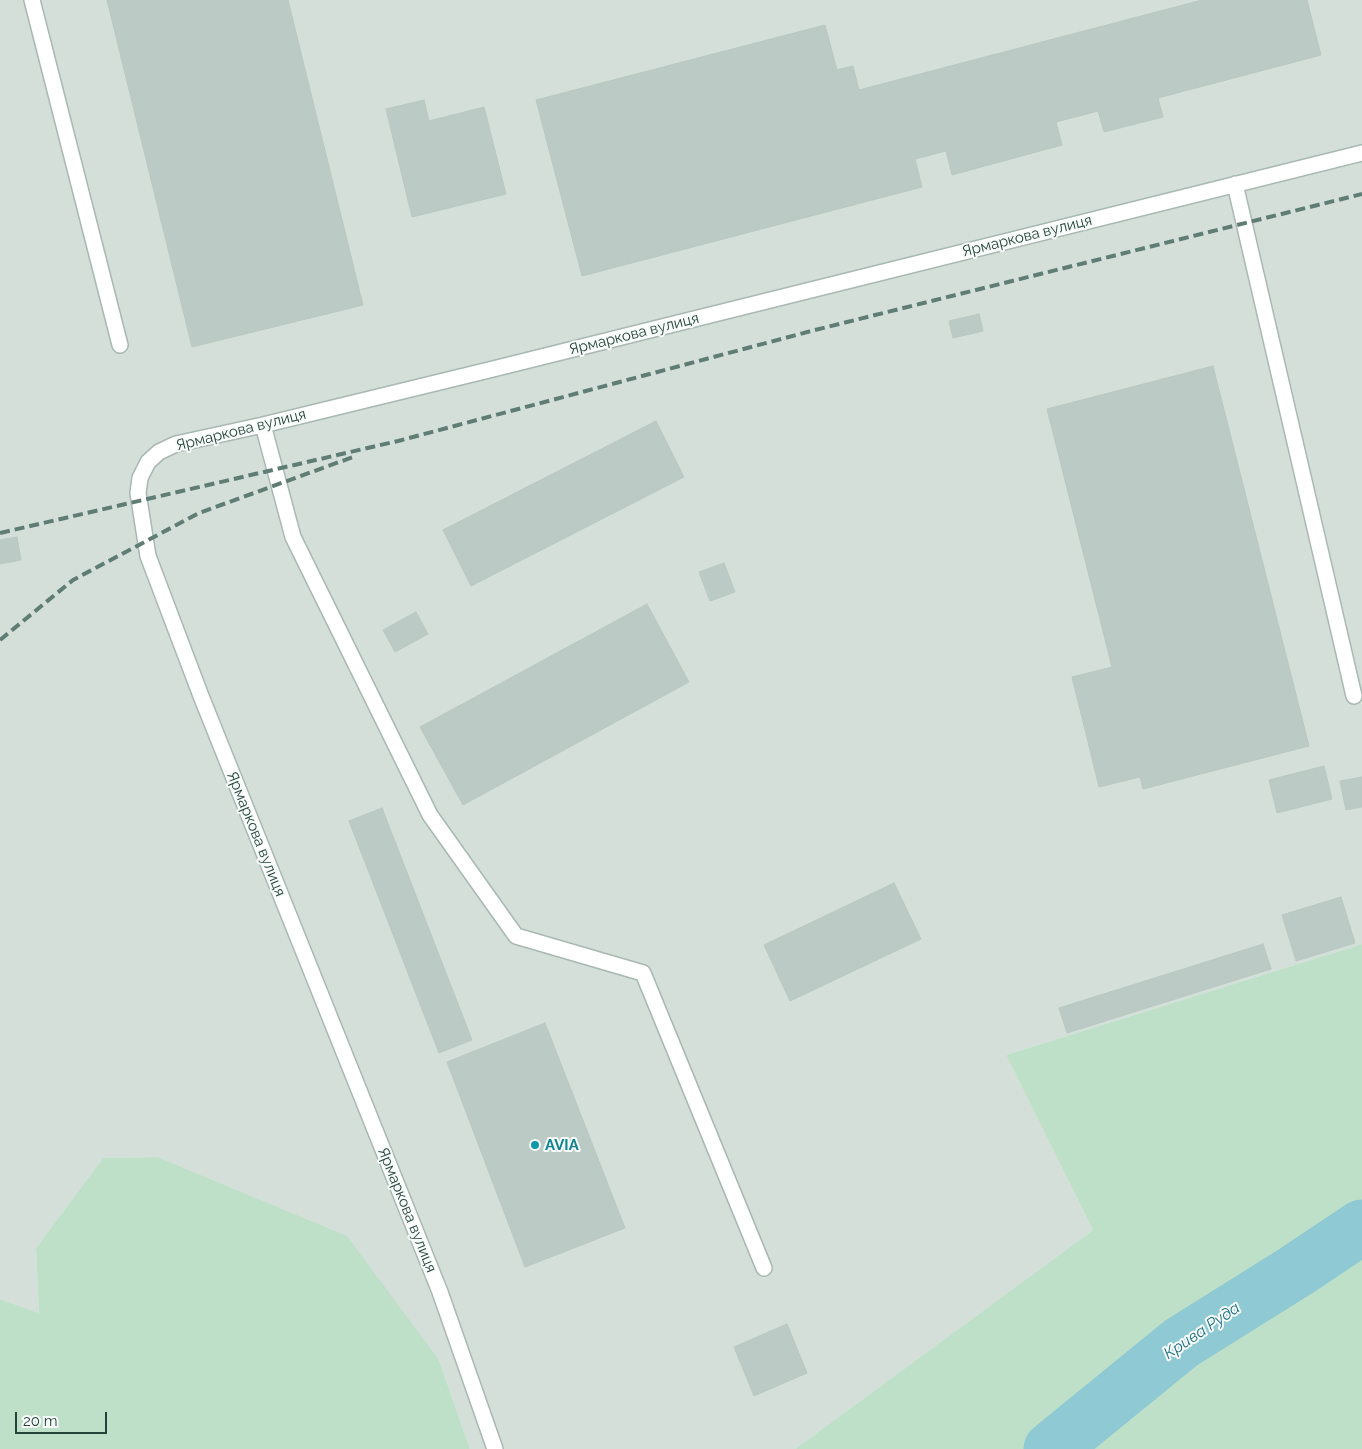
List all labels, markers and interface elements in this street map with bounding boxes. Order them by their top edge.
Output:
street label: Ярмаркова вулиця [960,211,1094,261]
street label: Ярмаркова вулиця [567,309,701,359]
street label: Ярмаркова вулиця [174,405,308,455]
street label: Ярмаркова вулиця [223,769,289,899]
place label: AVIA [545,1136,579,1154]
marker: AVIA [529,1139,541,1151]
street label: Ярмаркова вулиця [374,1145,440,1275]
water label: Крива Руда [1160,1299,1244,1363]
scale bar [18,1402,110,1434]
text: 20 m [23,1412,58,1430]

